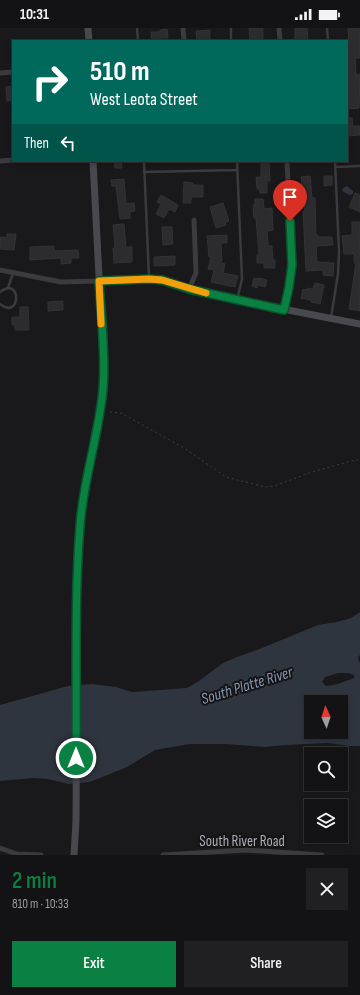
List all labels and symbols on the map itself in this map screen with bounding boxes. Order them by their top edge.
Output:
pin [273,180,307,221]
water label: South Platte River [199,663,296,709]
north arrow [304,695,348,739]
position arrow [55,737,97,779]
street label: South River Road [199,832,285,851]

